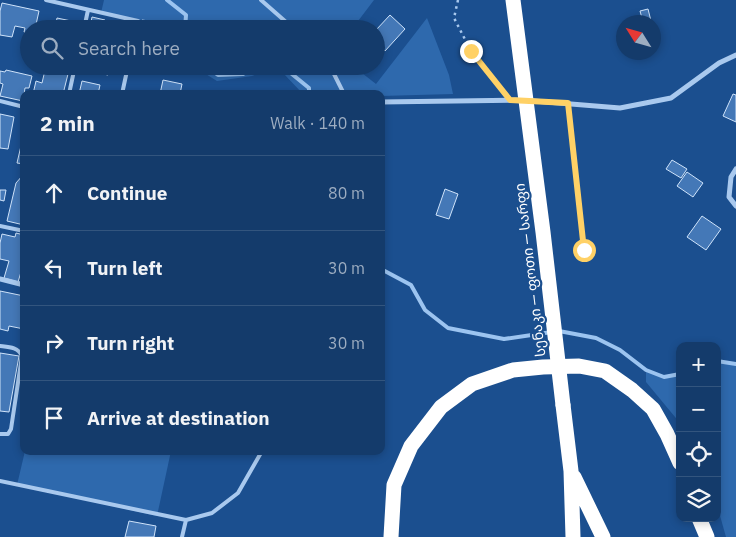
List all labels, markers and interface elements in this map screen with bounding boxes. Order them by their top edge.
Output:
north arrow [616,15,661,60]
search box [20,20,385,75]
icon: search [38,34,66,62]
text: Search here [78,36,180,60]
route end [460,40,483,63]
text: 2 min [40,109,95,137]
text: Walk · 140 m [270,113,365,133]
icon: ahead [40,179,68,207]
text: Continue [87,181,167,205]
street label: სენაკი — ფოთი — სარფი [510,182,550,358]
text: 80 m [328,183,365,203]
route start [573,239,596,262]
icon: left [40,254,68,282]
text: Turn left [87,256,163,280]
text: 30 m [328,258,365,278]
icon: right [40,329,68,357]
text: Turn right [87,331,174,355]
text: 30 m [328,333,365,353]
map controls [676,342,721,522]
button: + [676,342,721,387]
button: − [676,387,721,432]
icon: arrive [40,404,68,432]
text: Arrive at destination [87,406,270,430]
button: locate [676,432,721,477]
button: layers [676,477,721,522]

